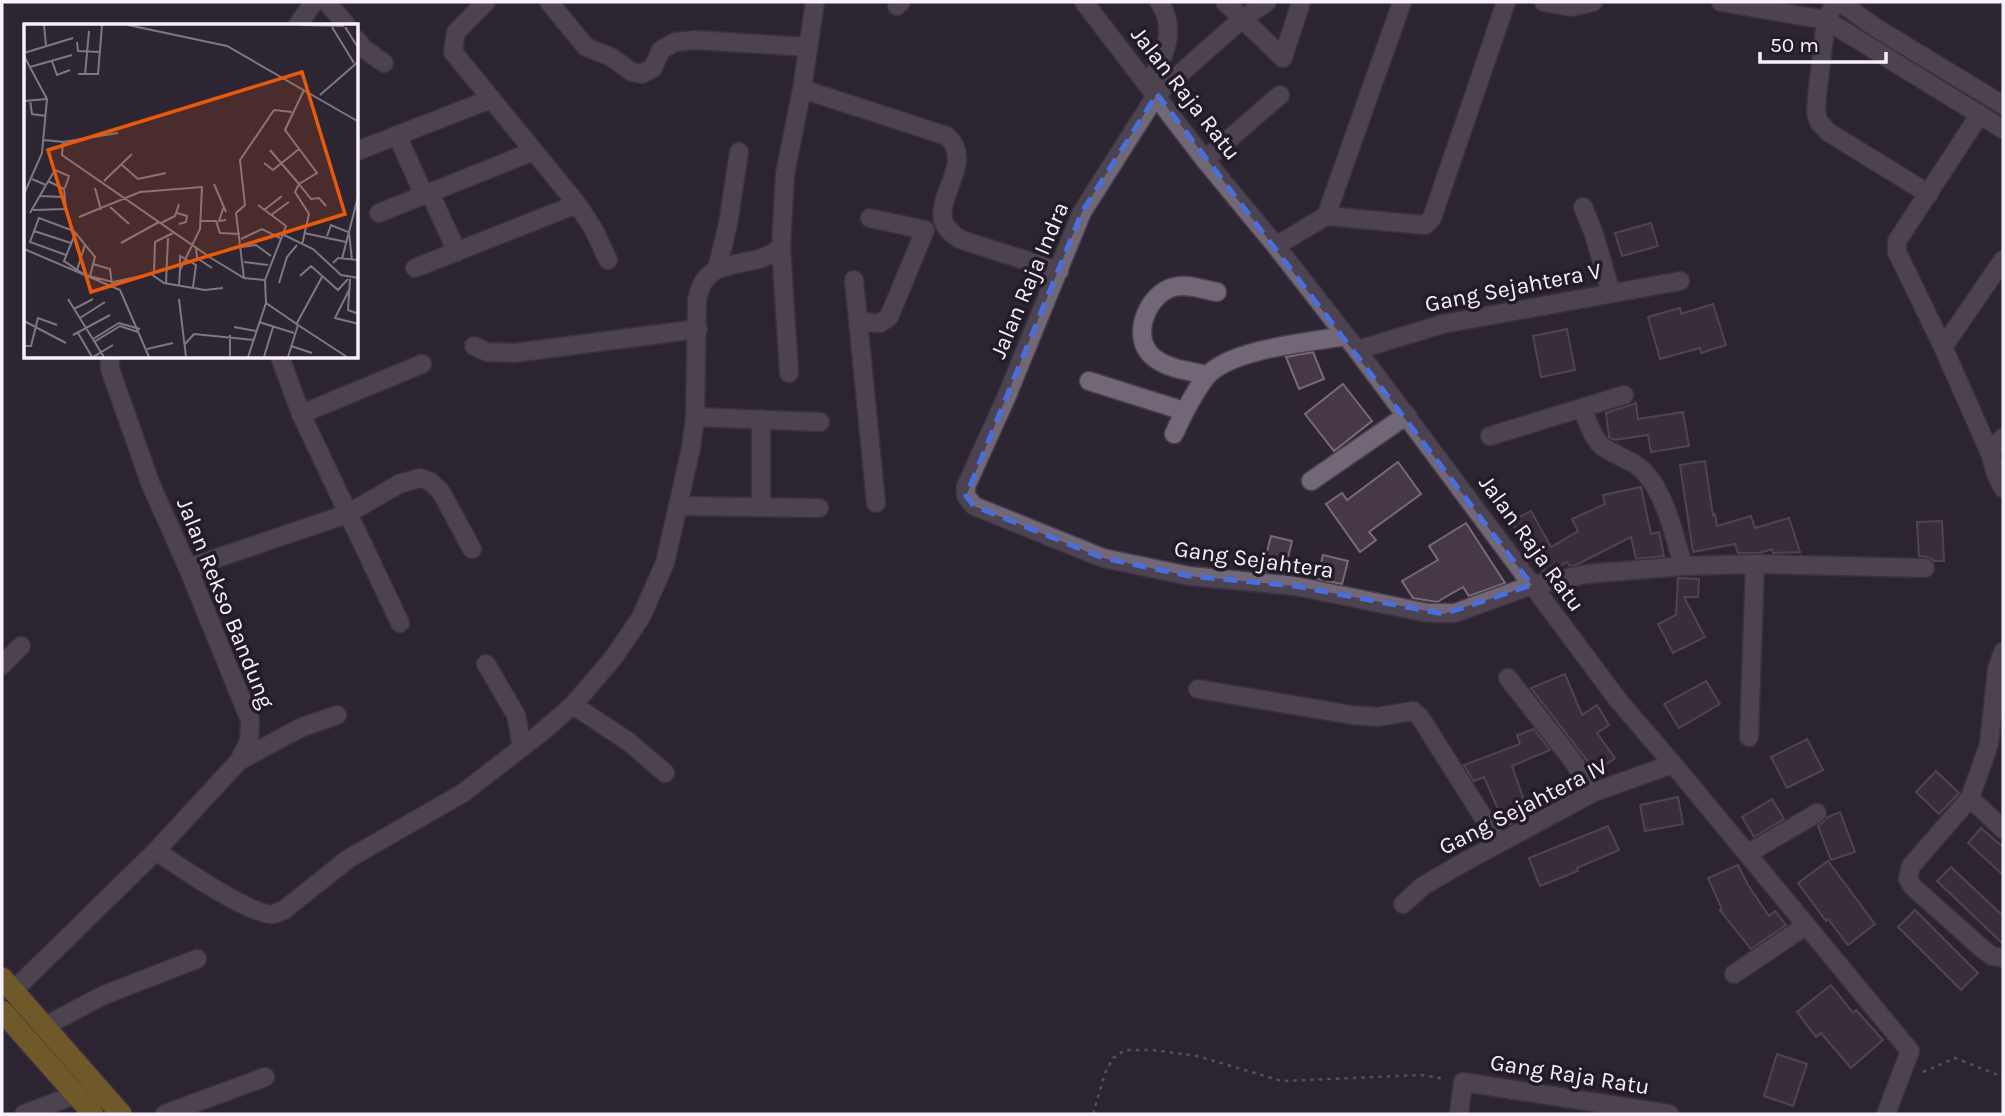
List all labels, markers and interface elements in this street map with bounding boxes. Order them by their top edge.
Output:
street label: Jalan Raja Ratu [1125,21,1246,165]
scale bar [1760,21,1886,65]
inset map [24,24,359,359]
text: 50 m [1770,33,1819,57]
street label: Jalan Raja Indra [984,198,1075,363]
street label: Gang Sejahtera V [1423,257,1604,318]
street label: Jalan Raja Ratu [1473,470,1590,617]
street label: Jalan Rekso Bandung [171,494,280,712]
street label: Gang Sejahtera [1172,535,1335,584]
street label: Gang Sejahtera IV [1434,752,1612,861]
street label: Gang Raja Ratu [1488,1049,1652,1100]

